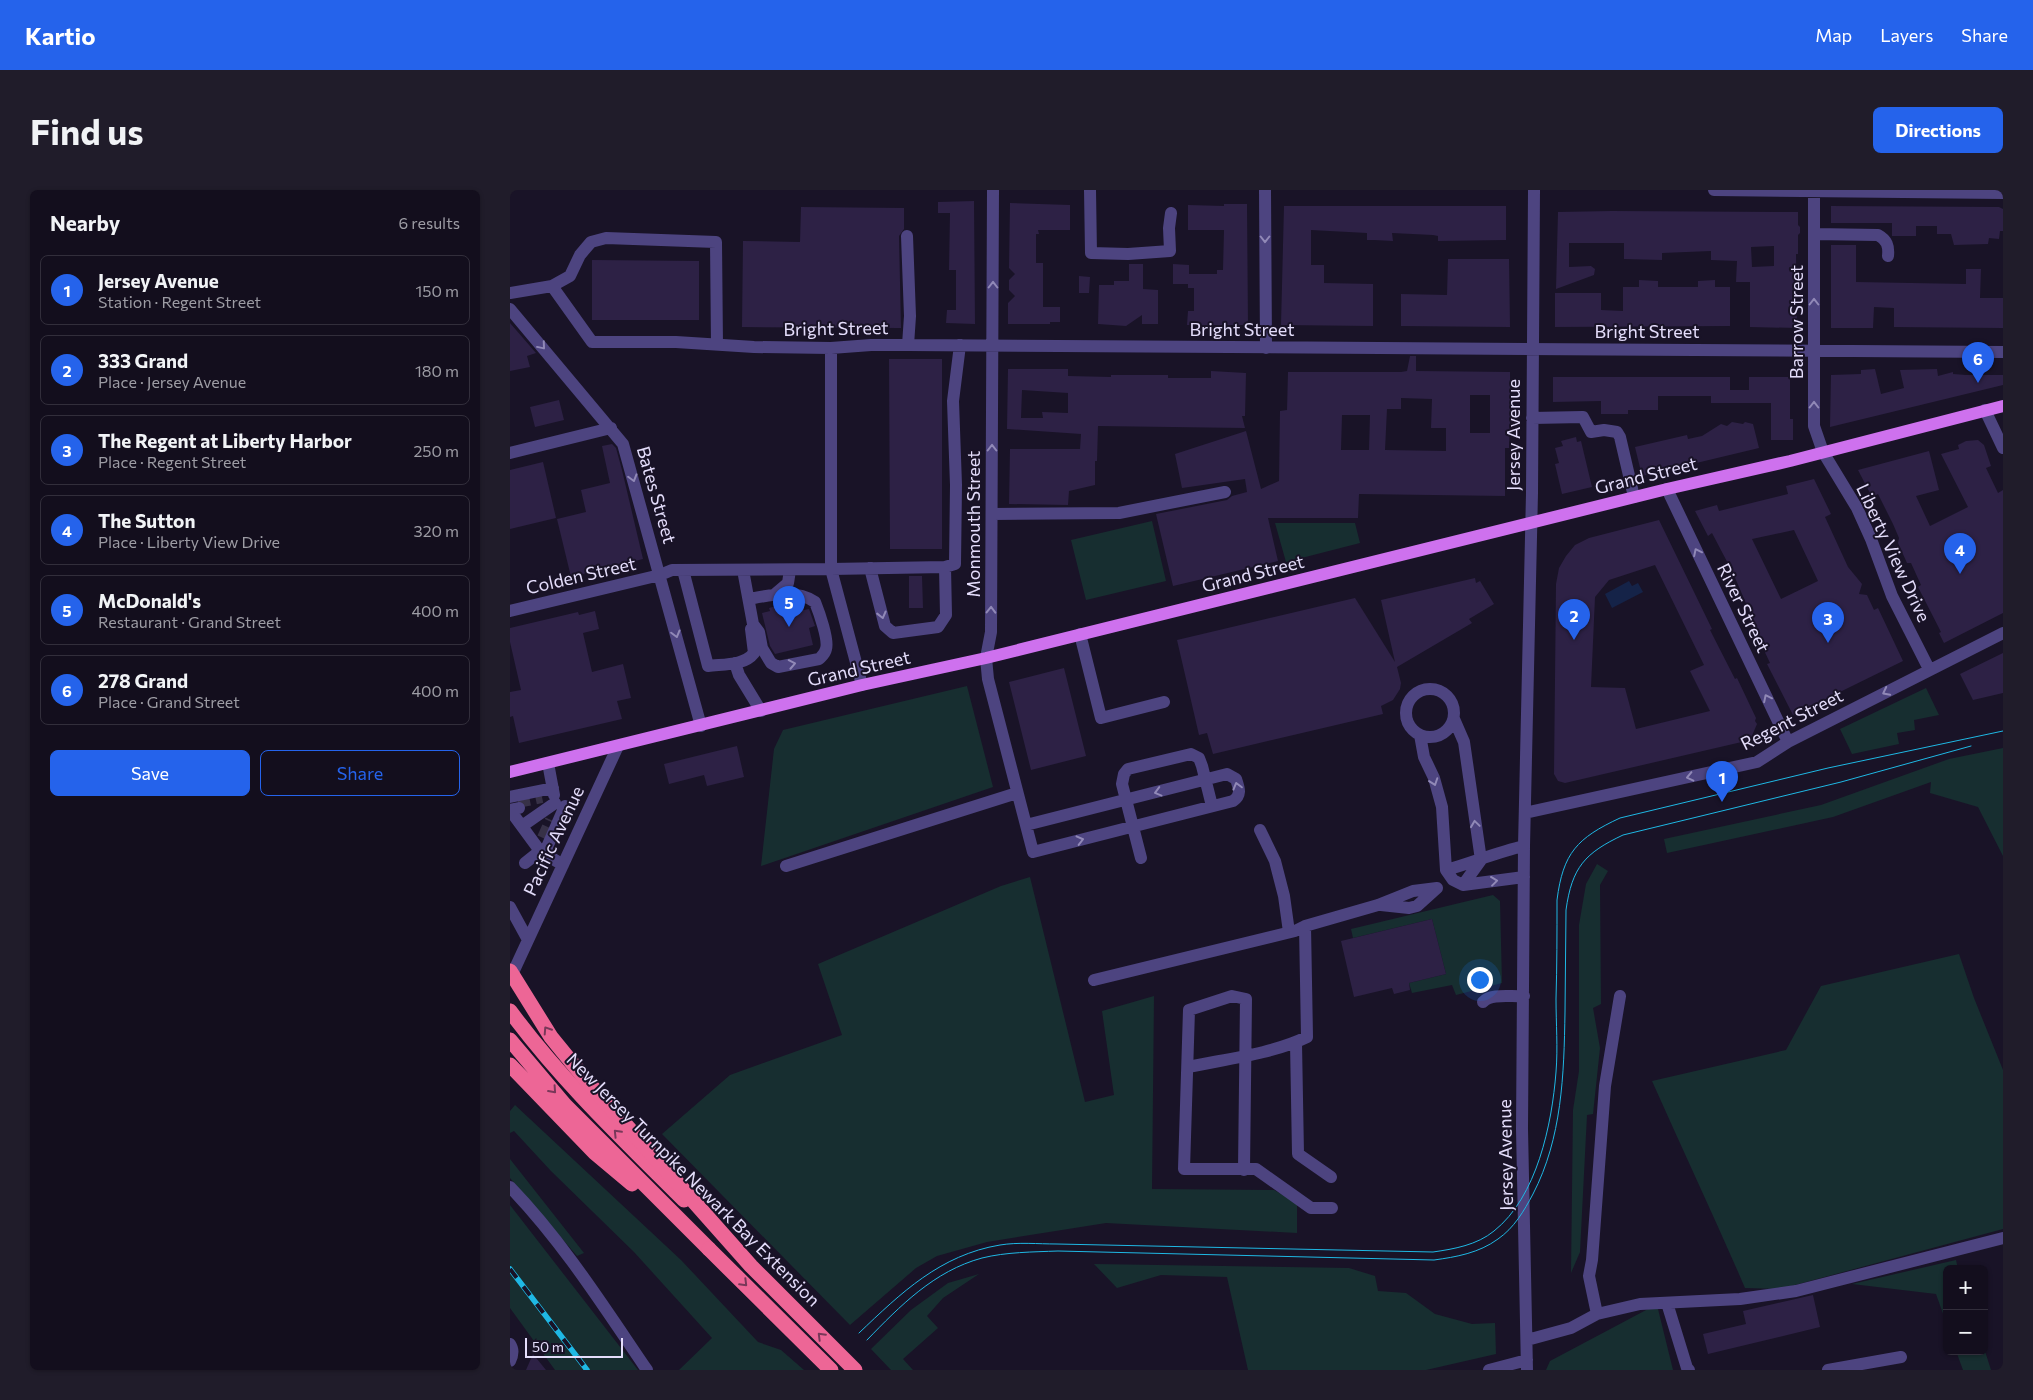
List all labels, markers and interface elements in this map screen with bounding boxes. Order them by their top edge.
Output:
text: Kartio [25,21,95,50]
text: Map [1815,24,1852,46]
text: Layers [1880,24,1933,46]
text: Share [1961,24,2008,46]
button: Directions [1873,107,2003,153]
text: Find us [30,109,144,152]
text: Nearby [50,210,120,235]
text: 6 results [399,213,460,232]
one-way arrow [1260,235,1270,243]
street label: Barrow Street [1785,265,1807,379]
text: Jersey Avenue [98,269,219,292]
text: 1 [63,281,71,300]
text: 150 m [416,281,459,300]
one-way arrow [988,281,998,288]
text: Station · Regent Street [98,292,261,311]
one-way arrow [1809,297,1819,305]
street label: Bright Street [783,316,889,340]
street label: Bright Street [1189,318,1295,340]
street label: Bright Street [1594,320,1700,342]
one-way arrow [536,340,545,349]
pin: 6 [1962,342,1994,383]
text: 333 Grand [98,349,188,372]
text: 2 [62,361,72,380]
text: 180 m [415,361,459,380]
text: Place · Jersey Avenue [98,372,246,391]
street label: Jersey Avenue [1502,379,1524,491]
one-way arrow [1809,401,1819,408]
text: The Regent at Liberty Harbor [98,429,352,452]
text: 3 [62,441,72,460]
text: 250 m [413,441,459,460]
street label: Bates Street [633,443,681,546]
one-way arrow [987,443,997,451]
street label: Monmouth Street [962,451,984,597]
text: Place · Regent Street [98,452,246,471]
street label: Grand Street [1592,452,1699,498]
one-way arrow [627,473,637,481]
street label: Liberty View Drive [1852,480,1936,625]
text: The Sutton [98,509,195,532]
text: 4 [62,521,72,540]
text: 320 m [414,521,459,540]
text: Place · Liberty View Drive [98,532,280,551]
pin: 4 [1944,533,1976,574]
one-way arrow [1693,548,1703,557]
street label: Grand Street [1199,550,1306,596]
street label: Colden Street [524,552,638,598]
street label: River Street [1713,559,1775,656]
pin: 5 [773,586,805,627]
text: McDonald's [98,589,201,612]
pin: 2 [1558,599,1590,640]
text: 5 [62,601,72,620]
text: 400 m [411,601,459,620]
pin: 3 [1812,602,1844,643]
one-way arrow [986,606,996,614]
one-way arrow [876,610,887,619]
text: Restaurant · Grand Street [98,612,281,631]
one-way arrow [671,629,681,638]
street label: Grand Street [805,646,912,691]
one-way arrow [788,659,797,670]
text: 278 Grand [98,669,188,692]
text: 6 [62,681,72,700]
text: 400 m [411,681,459,700]
street label: Regent Street [1737,684,1846,754]
one-way arrow [1882,686,1891,696]
text: Place · Grand Street [98,692,240,711]
one-way arrow [1763,694,1773,703]
button: Save [50,750,250,796]
button: Share [260,750,460,796]
pin: 1 [1706,761,1738,802]
one-way arrow [1686,771,1695,782]
one-way arrow [1428,777,1438,785]
street label: Pacific Avenue [518,782,588,899]
one-way arrow [1232,782,1243,790]
one-way arrow [1154,786,1163,797]
one-way arrow [1471,820,1481,829]
one-way arrow [1076,835,1085,846]
one-way arrow [1490,876,1498,887]
your location [1467,967,1493,993]
one-way arrow [544,1027,553,1036]
street label: New Jersey Turnpike Newark Bay Extension [562,1048,825,1311]
one-way arrow [547,1085,556,1094]
street label: Jersey Avenue [1493,1099,1517,1211]
one-way arrow [614,1130,623,1139]
map controls [1943,1265,1988,1355]
button: + [1943,1265,1988,1310]
one-way arrow [738,1278,747,1287]
button: − [1943,1310,1988,1355]
one-way arrow [817,1332,826,1341]
scale bar [525,1335,622,1358]
text: 50 m [532,1338,564,1355]

